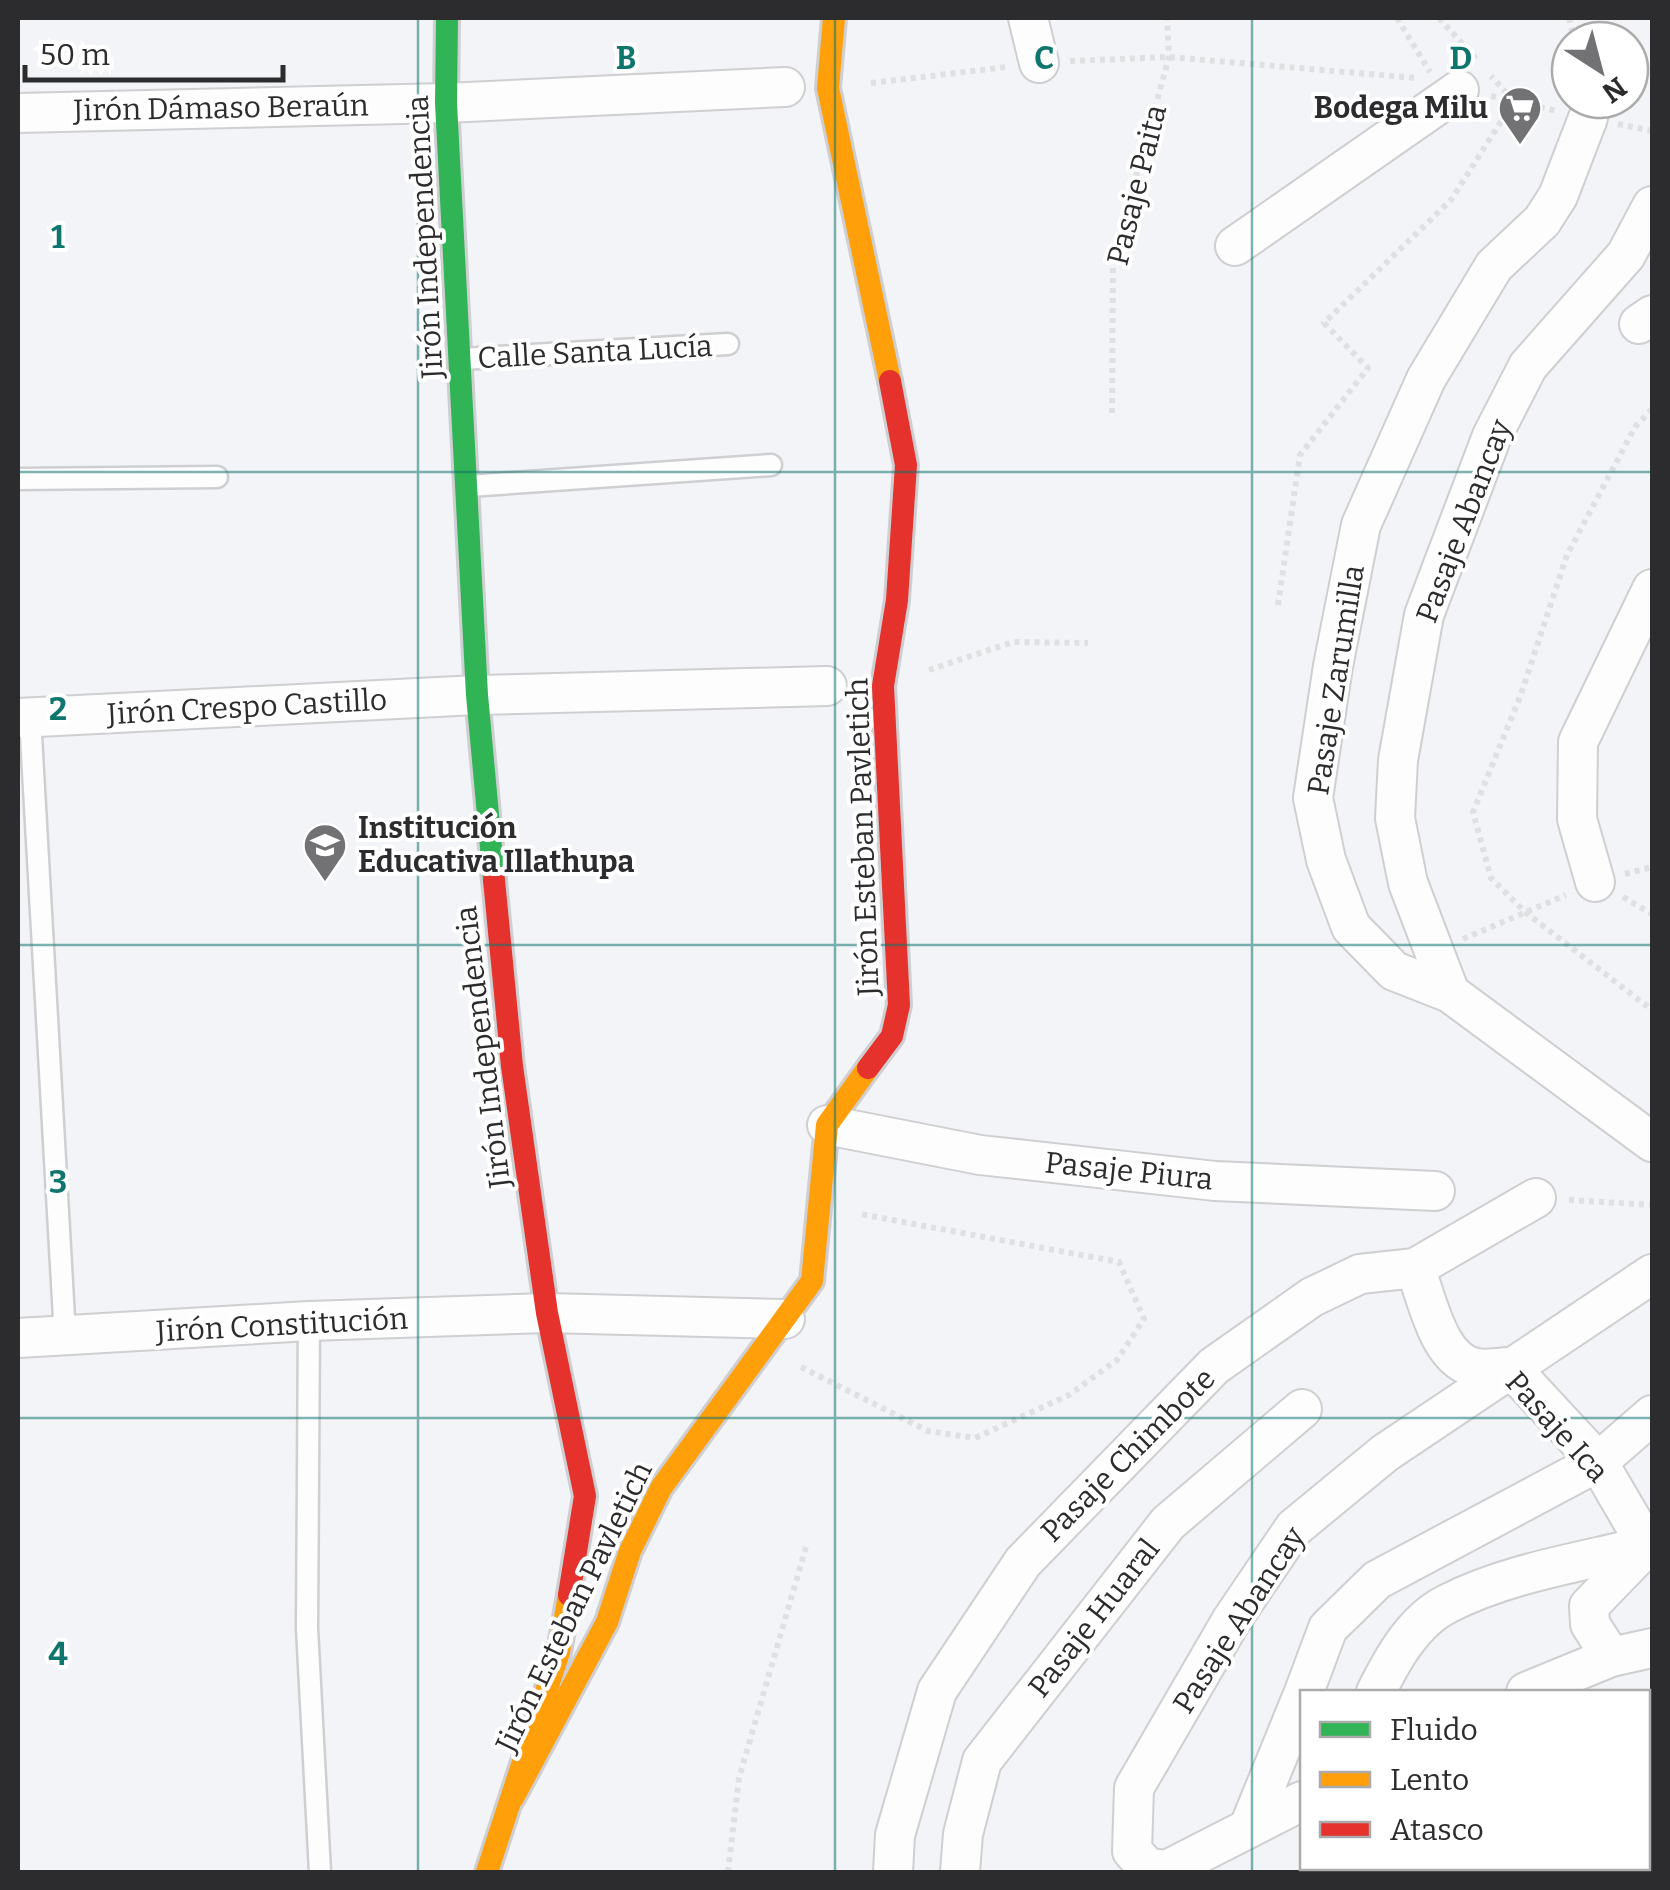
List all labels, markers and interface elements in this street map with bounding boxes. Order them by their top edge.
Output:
scale bar [25,20,282,82]
north arrow [1550,20,1650,120]
text: 50 m [40,37,110,73]
text: B [616,39,636,77]
text: C [1034,39,1054,77]
text: D [1450,39,1472,77]
text: N [1596,70,1633,110]
supermarket icon: Bodega Milu [1497,85,1543,146]
street label: Jirón Dámaso Beraún [72,87,369,129]
place label: Bodega Milu [1314,90,1488,126]
street label: Jirón Independencia [400,94,450,381]
street label: Pasaje Paita [1100,101,1174,269]
text: 1 [51,218,65,256]
street label: Calle Santa Lucía [477,328,713,376]
street label: Pasaje Abancay [1409,414,1519,628]
street label: Pasaje Zarumilla [1300,562,1372,798]
street label: Jirón Esteban Pavletich [839,677,887,998]
street label: Jirón Crespo Castillo [105,682,388,732]
text: 2 [49,690,67,728]
place label: Institución Educativa Illathupa [358,810,635,880]
school or university icon: Institución Educativa Illathupa [302,822,348,883]
street label: Jirón Independencia [448,904,518,1191]
street label: Pasaje Piura [1043,1144,1215,1198]
text: 3 [49,1163,67,1201]
street label: Jirón Constitución [154,1300,409,1350]
street label: Pasaje Chimbote [1034,1361,1222,1549]
street label: Pasaje Ica [1498,1364,1616,1490]
street label: Jirón Esteban Pavletich [488,1456,660,1759]
street label: Pasaje Abancay [1165,1520,1313,1720]
street label: Pasaje Huaral [1021,1532,1167,1704]
text: 4 [48,1635,68,1673]
legend [1300,1690,1650,1870]
text: Fluido [1390,1712,1478,1748]
text: Lento [1390,1762,1469,1798]
text: Atasco [1390,1812,1484,1848]

